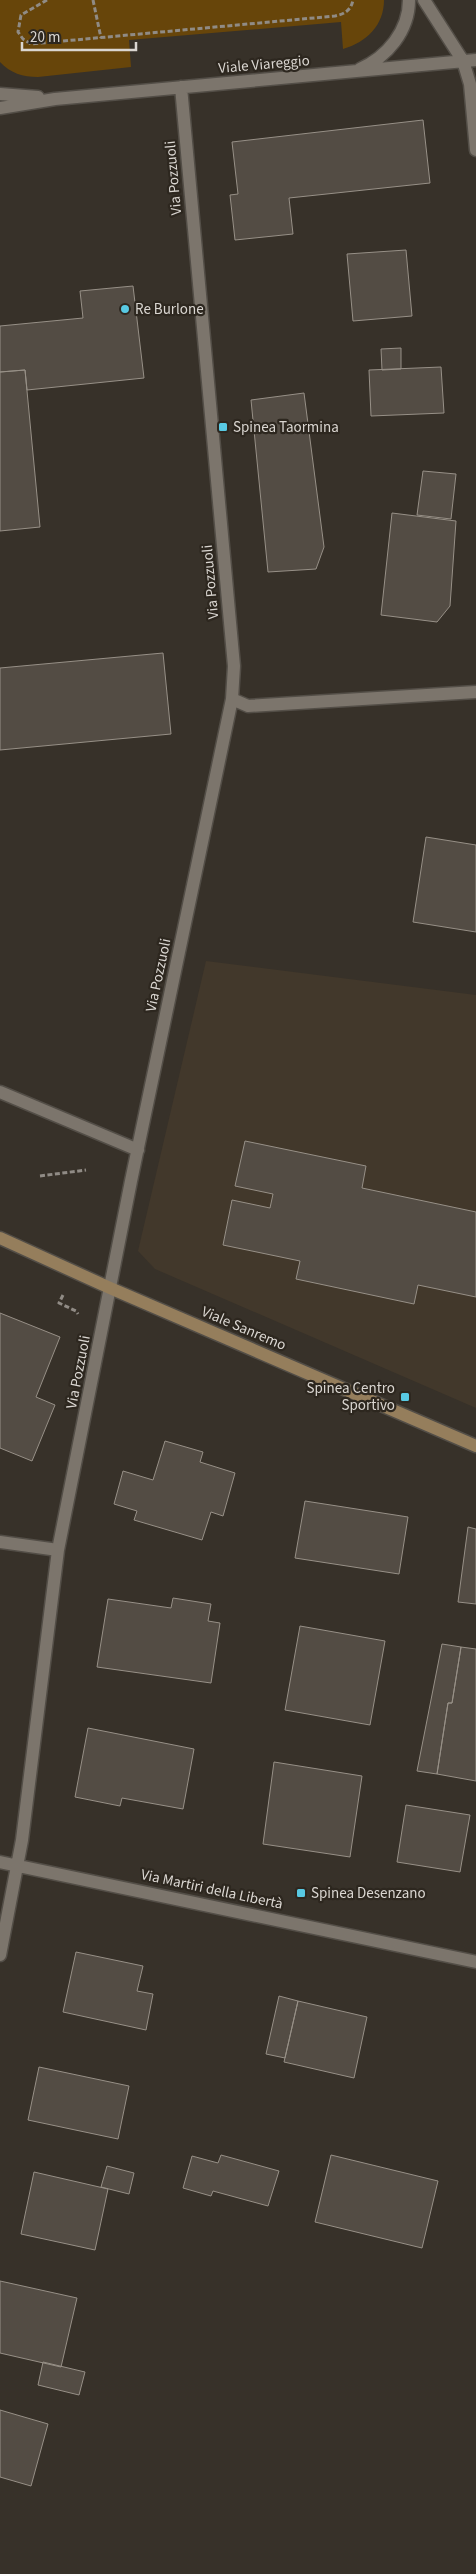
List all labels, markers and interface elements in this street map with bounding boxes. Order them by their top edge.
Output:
scale bar [22,20,136,52]
text: 20 m [30,27,60,48]
street label: Viale Viareggio [218,50,311,79]
street label: Via Pozzuoli [160,140,187,216]
place label: Re Burlone [135,299,204,320]
marker: Re Burlone [119,303,131,315]
place label: Spinea Taormina [233,417,339,438]
marker: Spinea Taormina [217,421,229,433]
street label: Via Pozzuoli [197,544,224,620]
street label: Via Pozzuoli [140,936,177,1014]
street label: Viale Sanremo [198,1301,289,1356]
street label: Via Pozzuoli [61,1333,96,1411]
place label: Spinea Centro Sportivo [307,1378,395,1416]
marker: Spinea Centro Sportivo [399,1391,411,1403]
street label: Via Martiri della Libertà [139,1864,285,1915]
place label: Spinea Desenzano [311,1883,426,1904]
marker: Spinea Desenzano [295,1887,307,1899]

